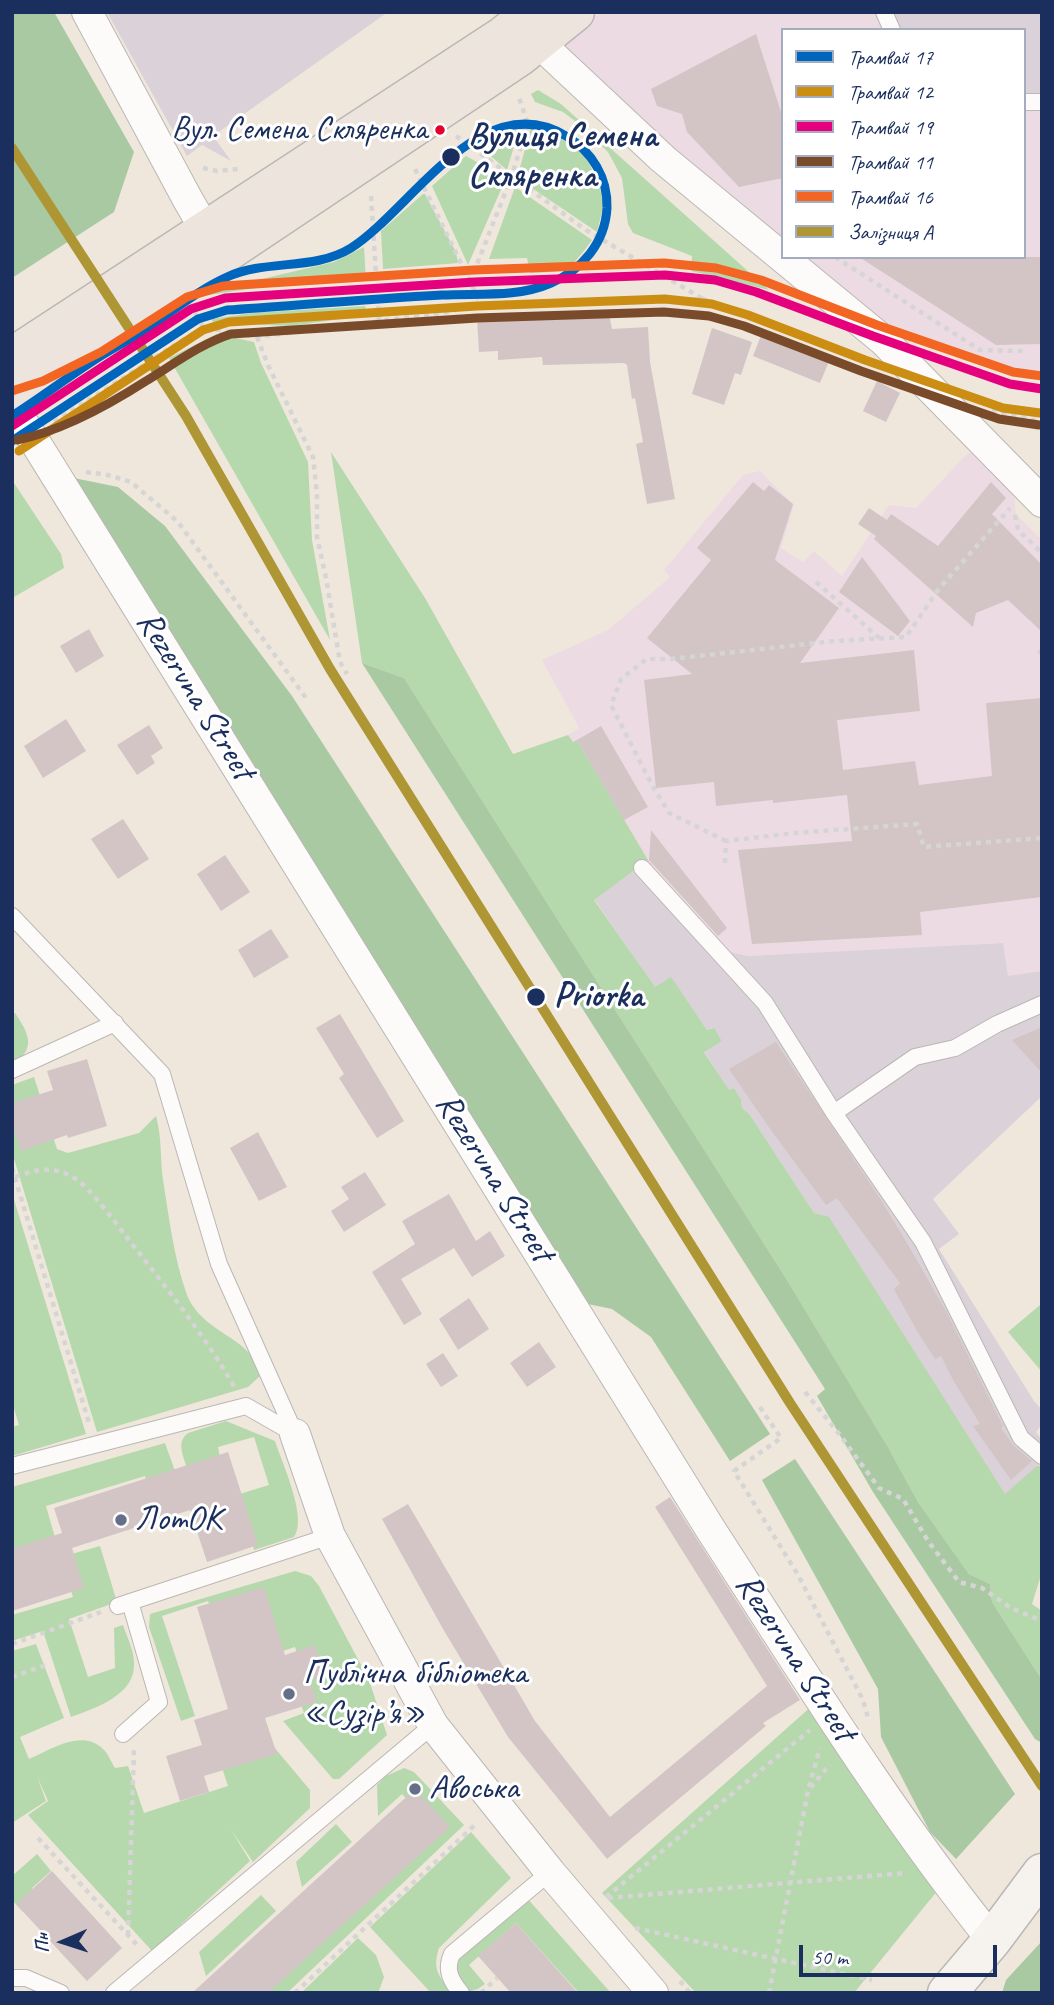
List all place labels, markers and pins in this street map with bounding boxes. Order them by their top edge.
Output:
place label: Вул. Семена Скляренка [171,110,427,150]
place label: Вулиця Семена Скляренка [468,116,657,198]
marker: Вул. Семена Скляренка [433,123,447,137]
marker: Вулиця Семена Скляренка [440,146,462,168]
place label: Priorka [554,976,643,1018]
marker: Priorka [525,986,547,1008]
place label: ЛотОК [135,1499,221,1541]
marker: ЛотОК [113,1512,129,1528]
place label: Публічна бібліотека «Сузір’я» [303,1653,527,1735]
marker: Публічна бібліотека «Сузір’я» [281,1686,297,1702]
place label: Авоська [429,1768,518,1810]
marker: Авоська [407,1781,423,1797]

